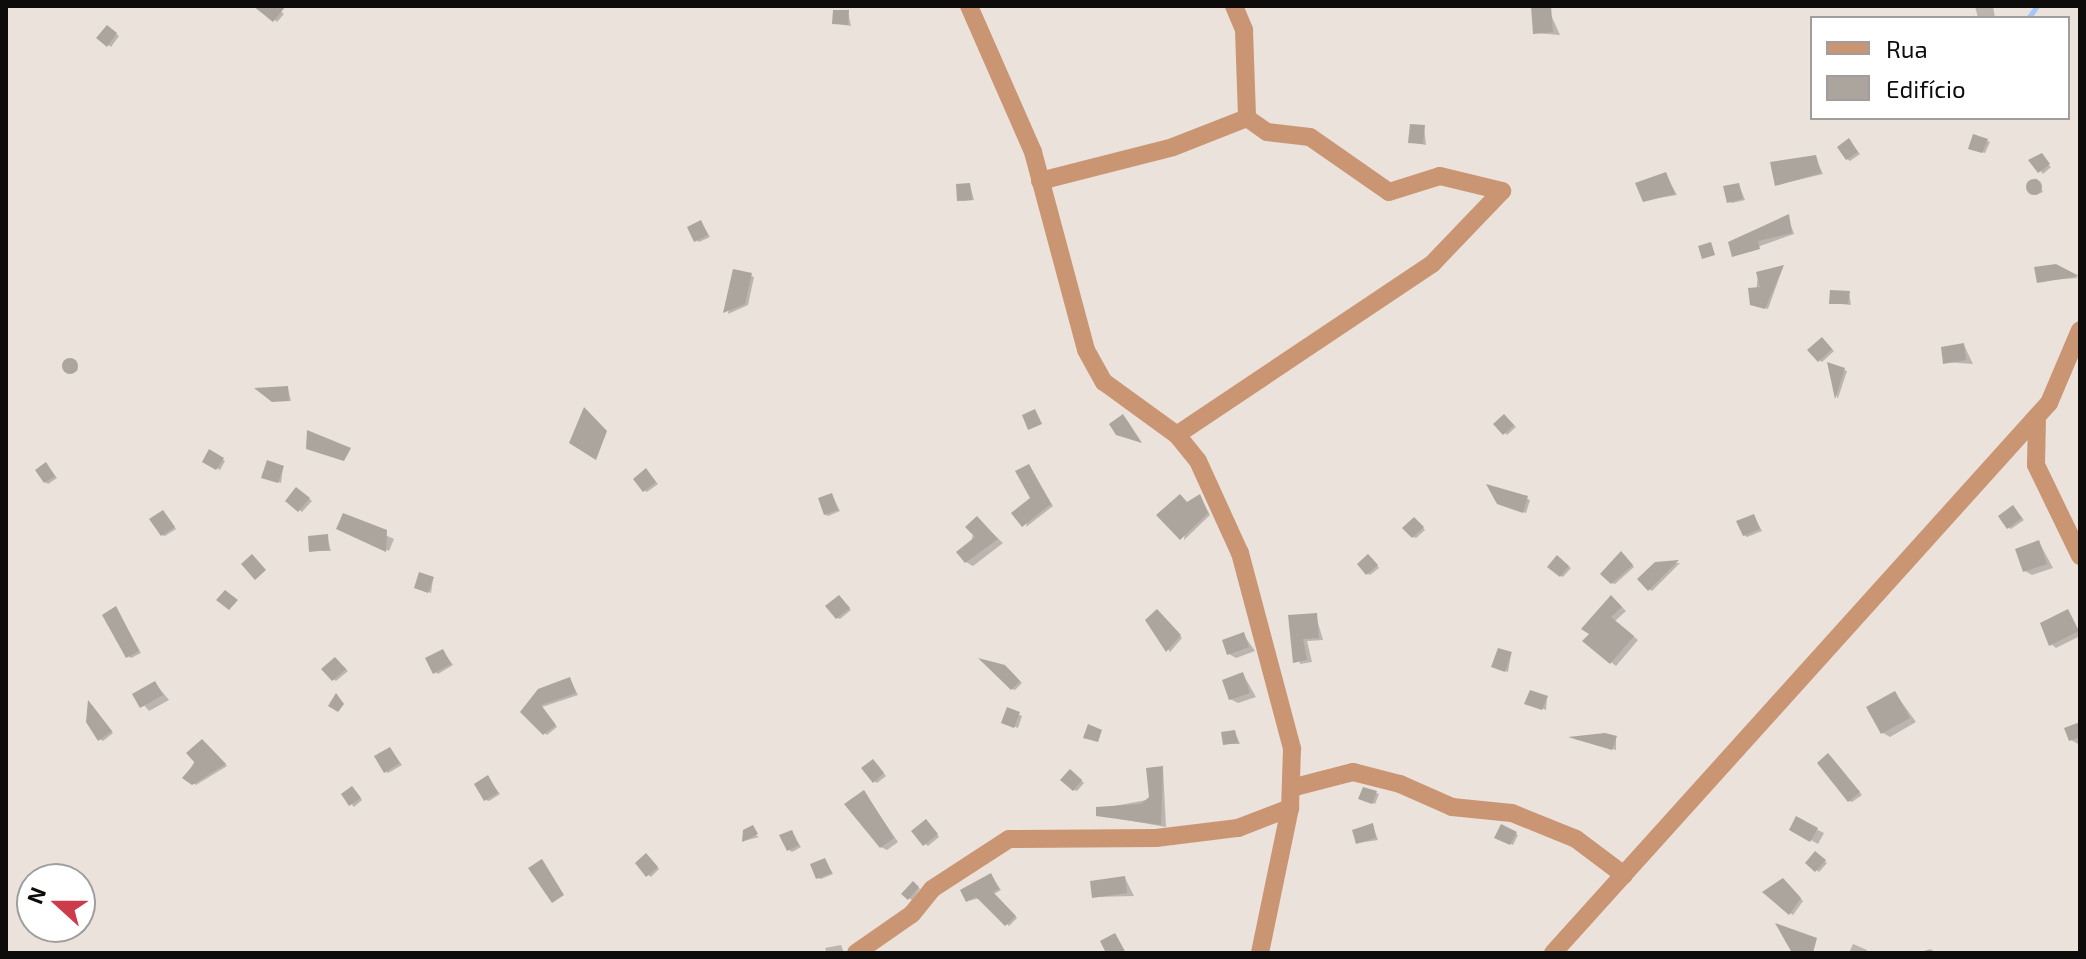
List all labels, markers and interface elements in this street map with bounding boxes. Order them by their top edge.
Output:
legend [1810,16,2070,120]
text: Rua [1886,34,1928,63]
text: Edifício [1886,74,1966,103]
north arrow [16,863,96,943]
text: N [20,883,50,907]

